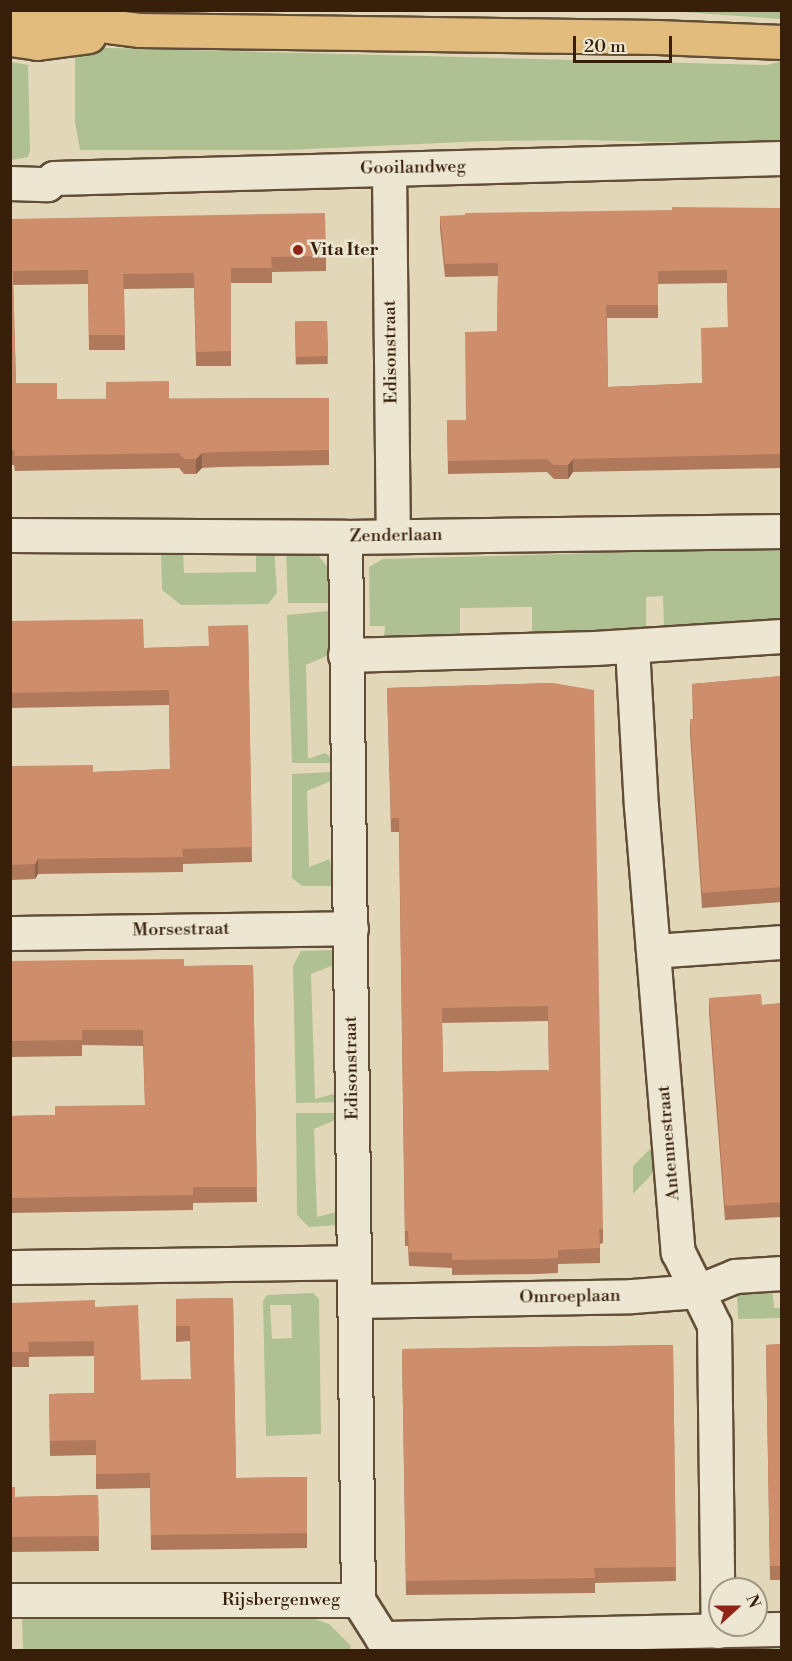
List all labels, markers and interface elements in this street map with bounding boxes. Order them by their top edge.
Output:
scale bar [576,24,675,62]
text: 20 m [584,35,626,58]
street label: Gooilandweg [360,156,466,180]
place label: Vita Iter [310,239,379,261]
marker: Vita Iter [291,243,305,257]
street label: Edisonstraat [379,300,403,404]
street label: Zenderlaan [350,524,442,548]
street label: Morsestraat [132,918,230,942]
street label: Edisonstraat [340,1016,364,1120]
street label: Antennestraat [653,1084,685,1202]
street label: Omroeplaan [519,1285,621,1309]
north arrow [708,1577,768,1637]
street label: Rijsbergenweg [222,1589,340,1611]
text: N [741,1592,765,1611]

